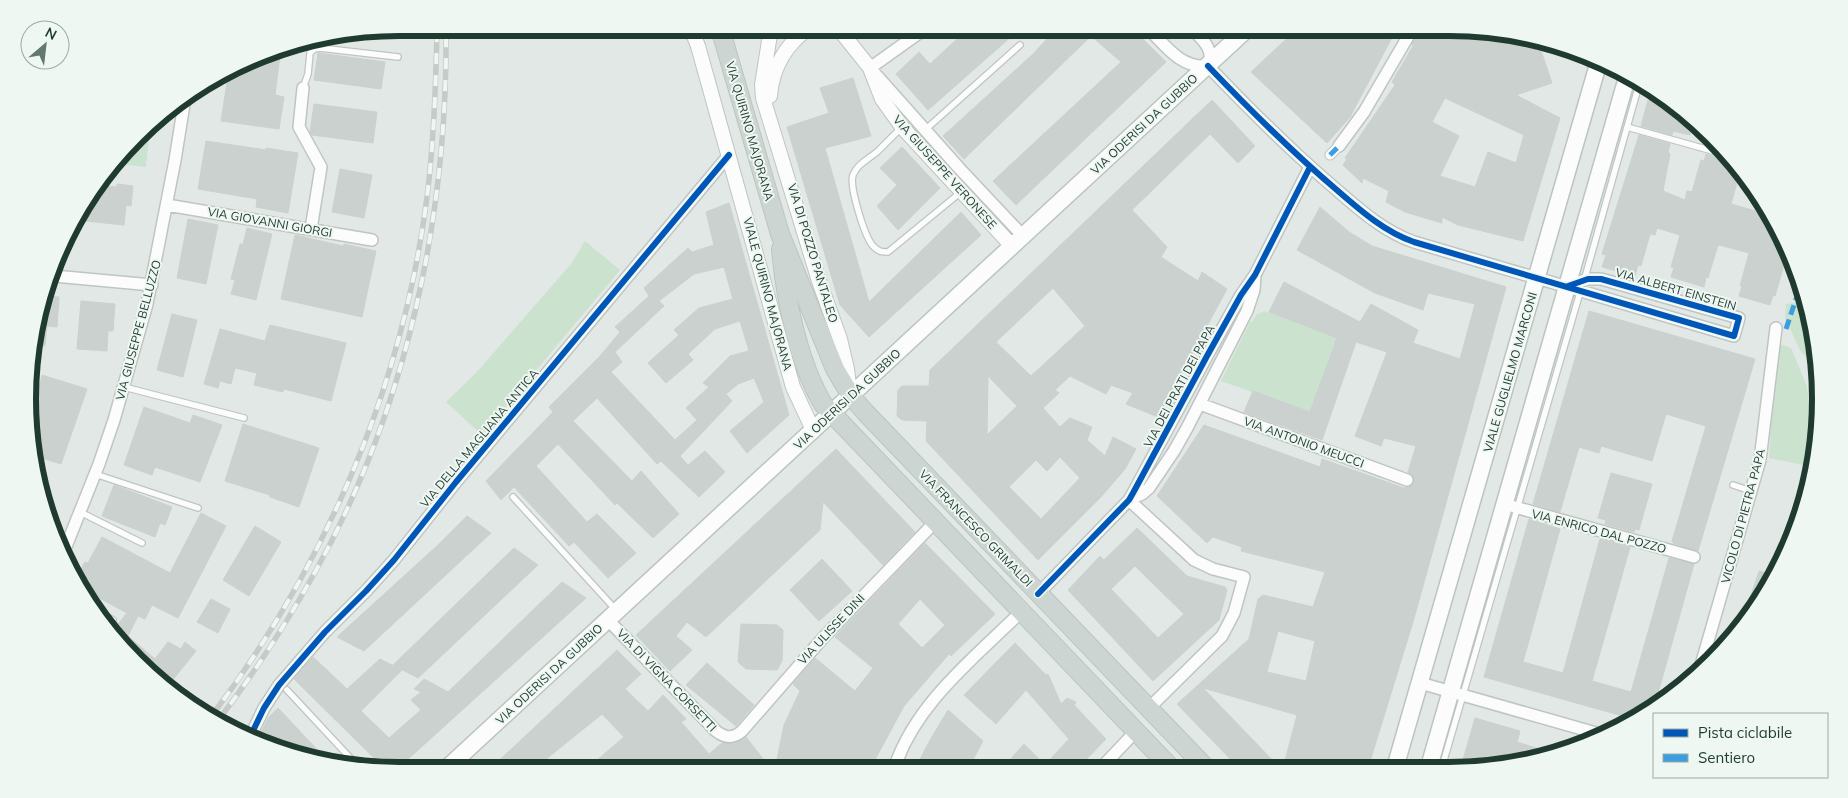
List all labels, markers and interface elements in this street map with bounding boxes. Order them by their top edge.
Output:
north arrow [20,20,70,70]
text: N [42,23,60,44]
street label: VIA QUIRINO MAJORANA [723,59,777,203]
street label: VIA ODERISI DA GUBBIO [1087,70,1201,178]
street label: VIA GIUSEPPE VERONESE [890,112,1000,232]
street label: VIA DI POZZO PANTALEO [785,182,841,324]
street label: VIA GIOVANNI GIORGI [206,204,334,240]
street label: VIALE QUIRINO MAJORANA [740,216,796,373]
street label: VIA GIUSEPPE BELLUZZO [112,258,164,402]
street label: VIA ALBERT EINSTEIN [1614,265,1738,313]
street label: VIALE GUGLIELMO MARCONI [1480,290,1540,454]
street label: VIA DEI PRATI DEI PAPA [1140,322,1218,450]
street label: VIA ODERISI DA GUBBIO [790,345,904,453]
street label: VIA DELLA MAGLIANA ANTICA [417,366,542,510]
street label: VIA ANTONIO MEUCCI [1242,413,1366,471]
street label: VICOLO DI PIETRA PAPA [1718,447,1768,585]
street label: VIA FRANCESCO GRIMALDI [916,466,1036,590]
street label: VIA ENRICO DAL POZZO [1530,506,1668,556]
street label: VIA ULISSE DINI [794,591,868,667]
street label: VIA ODERISI DA GUBBIO [492,620,606,728]
street label: VIA DI VIGNA CORSETTI [614,625,720,735]
legend [1653,713,1828,778]
text: Pista ciclabile [1698,723,1792,742]
text: Sentiero [1698,748,1755,767]

